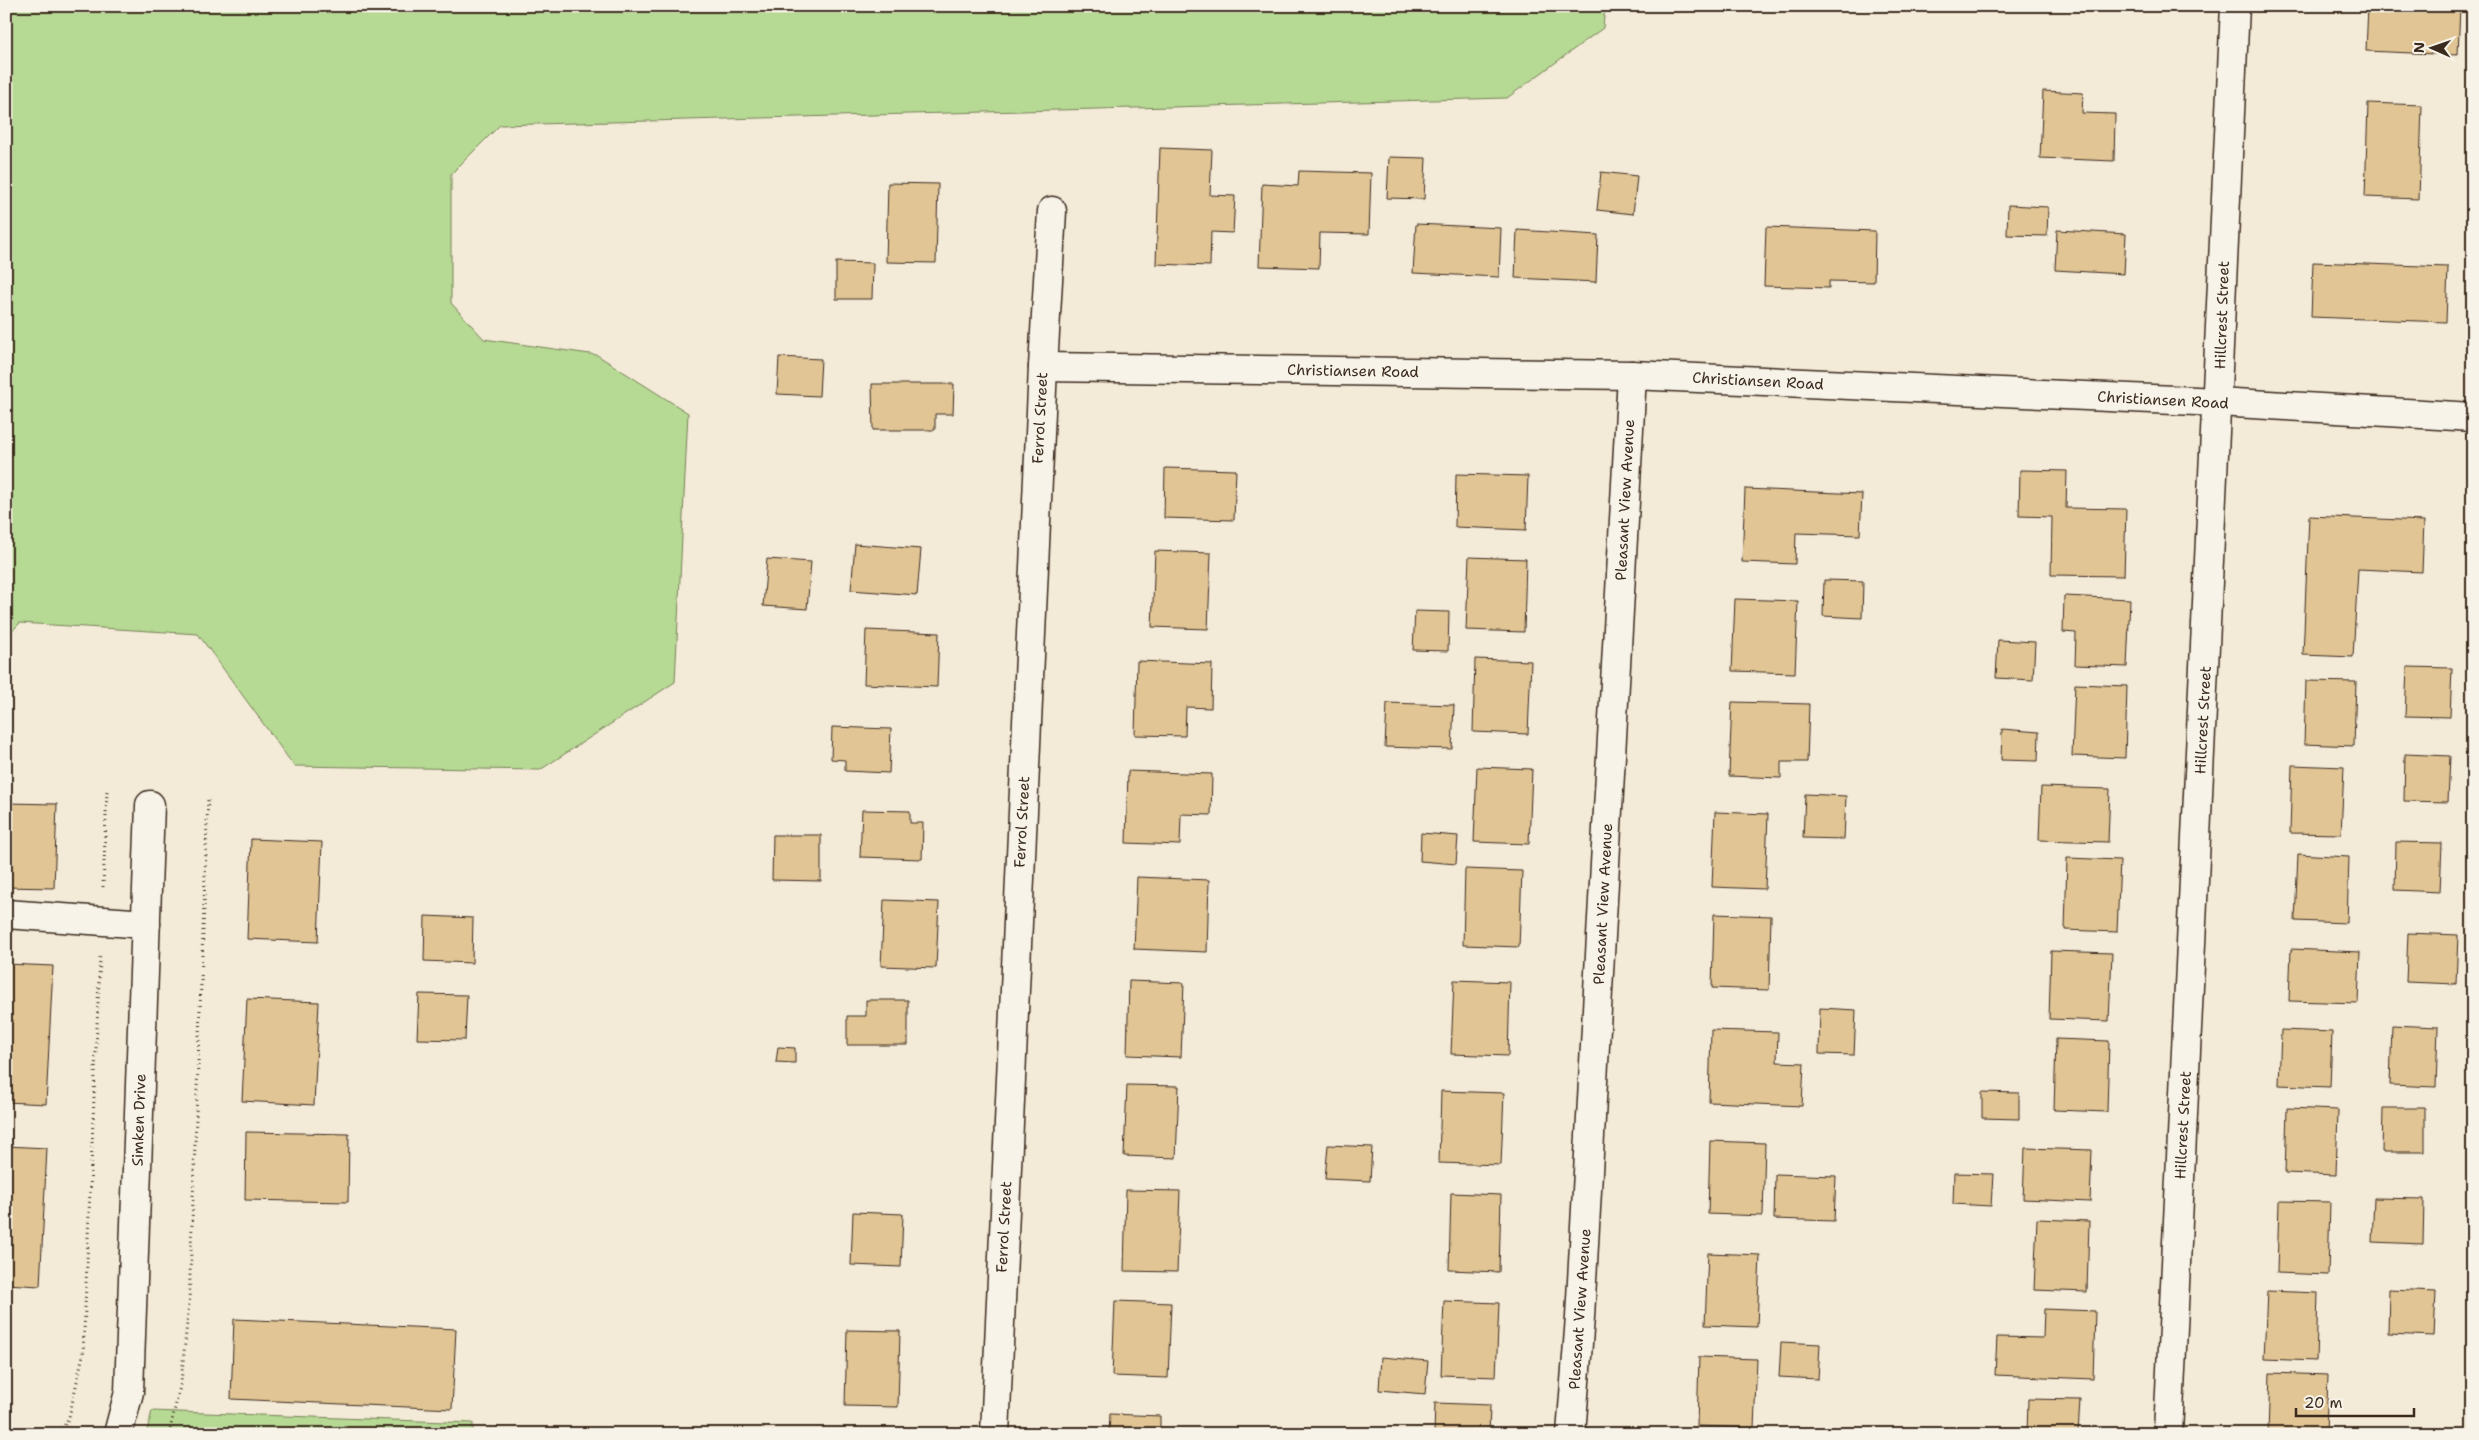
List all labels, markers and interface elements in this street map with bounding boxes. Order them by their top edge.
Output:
north arrow [2406,22,2456,72]
text: N [2410,42,2428,53]
street label: Hillcrest Street [2210,260,2234,370]
street label: Christiansen Road [1287,360,1420,382]
street label: Christiansen Road [1692,368,1825,394]
street label: Ferrol Street [1028,372,1052,464]
street label: Christiansen Road [2097,387,2230,413]
street label: Pleasant View Avenue [1611,419,1639,581]
street label: Hillcrest Street [2190,665,2216,775]
street label: Ferrol Street [1010,776,1034,868]
street label: Pleasant View Avenue [1589,823,1617,985]
street label: Hillcrest Street [2170,1070,2196,1180]
street label: Simken Drive [127,1073,151,1167]
street label: Ferrol Street [992,1181,1016,1273]
street label: Pleasant View Avenue [1564,1228,1596,1390]
scale bar [2296,1385,2414,1417]
text: 20 m [2304,1393,2343,1413]

